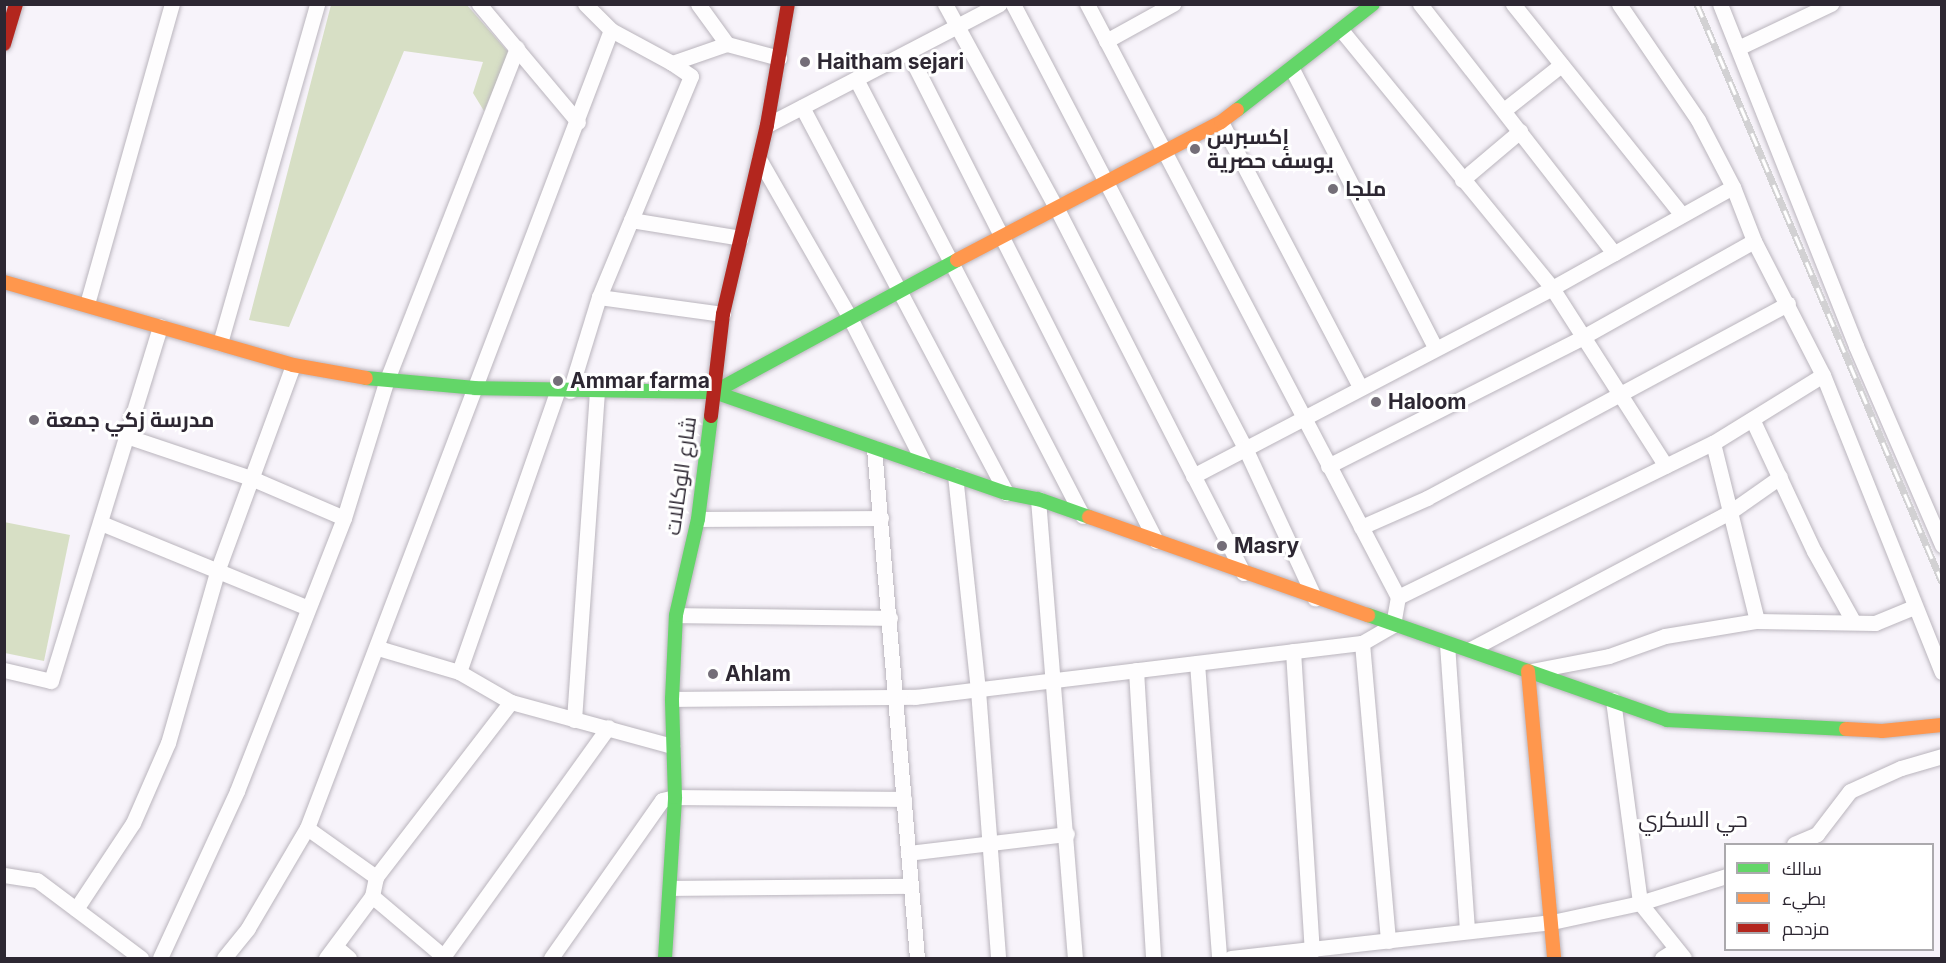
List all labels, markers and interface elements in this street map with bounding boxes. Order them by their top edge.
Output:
place label: Haitham sejari [817,49,964,75]
marker: Haitham sejari [798,55,812,69]
place label: إكسبرس يوسف حصرية [1207,124,1334,174]
marker: إكسبرس يوسف حصرية [1188,142,1202,156]
place label: ملجا [1345,176,1386,202]
marker: ملجا [1326,182,1340,196]
place label: Ammar farma [570,368,710,394]
marker: Ammar farma [551,374,565,388]
place label: Haloom [1388,389,1466,415]
marker: Haloom [1369,395,1383,409]
place label: مدرسة زكي جمعة [46,407,214,433]
marker: مدرسة زكي جمعة [27,413,41,427]
street label: شارع الوكالات [660,415,702,537]
place label: Masry [1234,533,1299,559]
marker: Masry [1215,539,1229,553]
place label: Ahlam [725,661,791,687]
marker: Ahlam [706,667,720,681]
district label: حي السكري [1638,807,1748,833]
legend [1724,843,1934,951]
text: سالك [1782,858,1822,879]
text: بطيء [1782,888,1826,909]
text: مزدحم [1782,918,1830,939]

